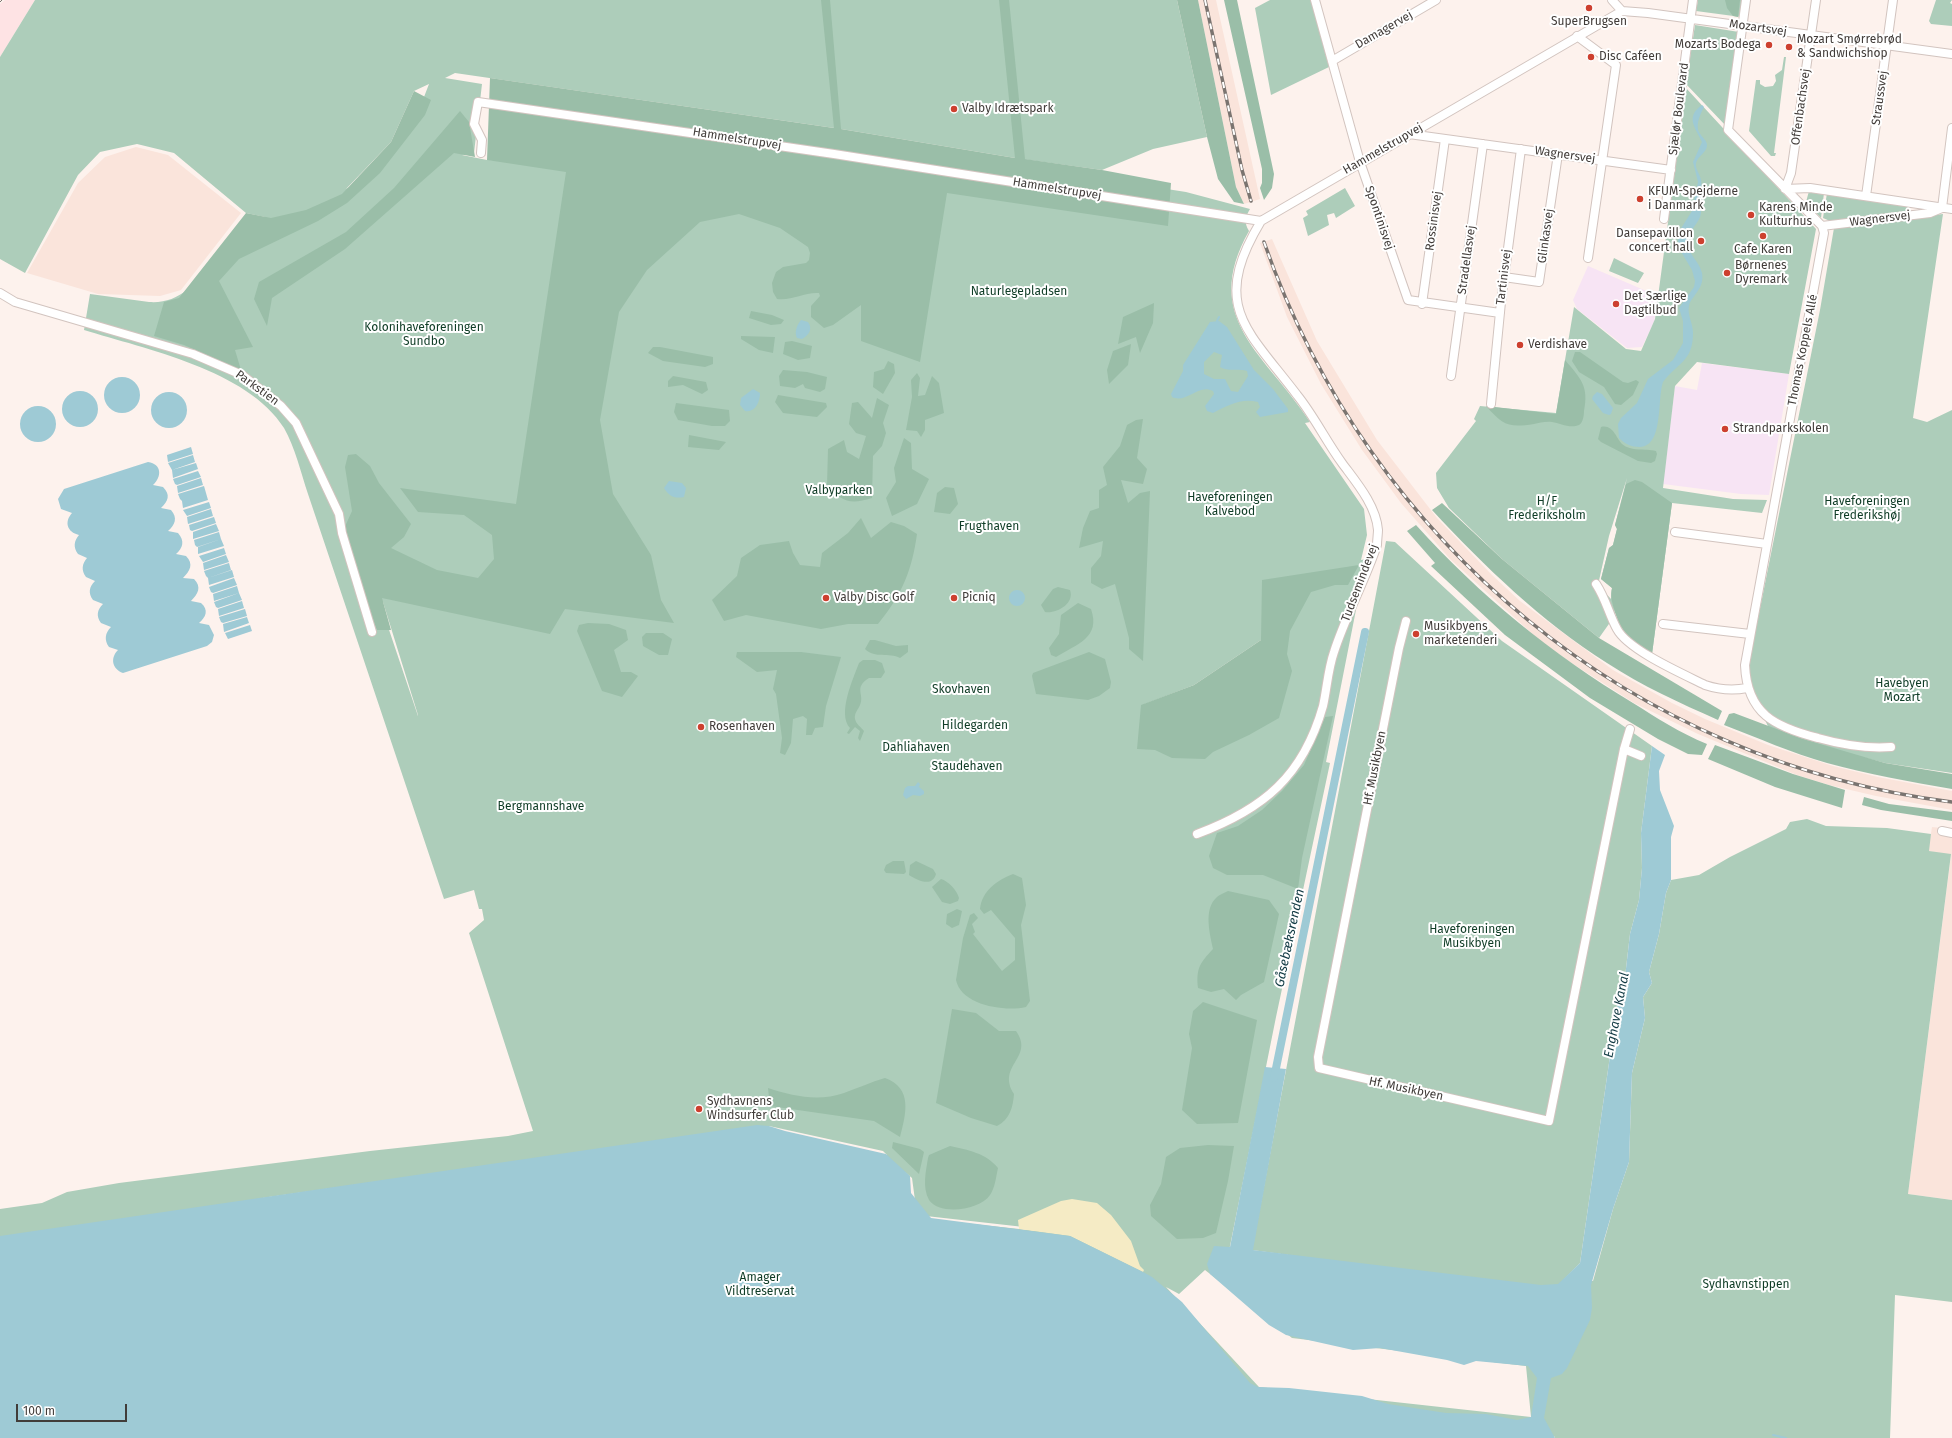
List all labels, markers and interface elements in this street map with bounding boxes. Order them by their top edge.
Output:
marker: SuperBrugsen [1584,3,1594,13]
street label: Damagervej [1353,8,1415,52]
place label: SuperBrugsen [1551,15,1627,29]
street label: Mozartsvej [1728,17,1788,39]
place label: Mozart Smørrebrød & Sandwichshop [1797,33,1902,61]
place label: Mozarts Bodega [1675,38,1761,52]
marker: Mozarts Bodega [1764,40,1774,50]
marker: Mozart Smørrebrød & Sandwichshop [1784,42,1794,52]
place label: Disc Caféen [1599,50,1662,64]
marker: Disc Caféen [1586,52,1596,62]
street label: Sjælør Boulevard [1666,62,1692,156]
street label: Offenbachsvej [1788,68,1814,146]
street label: Straussvej [1869,70,1891,126]
place label: Valby Idrætspark [962,102,1054,116]
marker: Valby Idrætspark [949,104,959,114]
street label: Hammelstrupvej [1341,120,1425,178]
street label: Hammelstrupvej [692,125,782,153]
street label: Wagnersvej [1534,144,1596,166]
street label: Hammelstrupvej [1012,175,1102,203]
street label: Spontinisvej [1361,184,1397,252]
place label: KFUM-Spejderne i Danmark [1648,185,1738,213]
street label: Rossinisvej [1423,190,1445,252]
marker: KFUM-Spejderne i Danmark [1635,194,1645,204]
place label: Karens Minde Kulturhus [1759,201,1833,229]
street label: Glinkasvej [1535,208,1557,264]
street label: Wagnersvej [1849,208,1911,230]
marker: Karens Minde Kulturhus [1746,210,1756,220]
street label: Stradellasvej [1455,224,1479,296]
place label: Dansepavillon concert hall [1616,227,1693,255]
marker: Cafe Karen [1758,231,1768,241]
marker: Dansepavillon concert hall [1696,236,1706,246]
place label: Cafe Karen [1734,243,1792,257]
street label: Tartinisvej [1493,248,1515,306]
place label: Børnenes Dyremark [1735,259,1787,287]
marker: Børnenes Dyremark [1722,268,1732,278]
park label: Naturlegepladsen [971,285,1067,299]
place label: Det Særlige Dagtilbud [1624,290,1687,318]
street label: Thomas Koppels Allé [1785,293,1821,407]
marker: Det Særlige Dagtilbud [1611,299,1621,309]
park label: Kolonihaveforeningen Sundbo [364,321,484,349]
place label: Verdishave [1528,338,1587,352]
marker: Verdishave [1515,340,1525,350]
street label: Parkstien [232,367,282,409]
place label: Strandparkskolen [1733,422,1829,436]
marker: Strandparkskolen [1720,424,1730,434]
park label: Valbyparken [806,484,872,498]
park label: Haveforeningen Kalvebod [1187,491,1273,519]
park label: H/F Frederiksholm [1508,495,1586,523]
park label: Haveforeningen Frederikshøj [1824,495,1910,523]
park label: Frugthaven [959,520,1019,534]
street label: Tudsemindevej [1339,542,1381,624]
place label: Valby Disc Golf [834,591,914,605]
place label: Picniq [962,591,996,605]
marker: Valby Disc Golf [821,593,831,603]
marker: Picniq [949,593,959,603]
place label: Musikbyens marketenderi [1424,620,1497,648]
marker: Musikbyens marketenderi [1411,629,1421,639]
park label: Havebyen Mozart [1875,677,1929,705]
park label: Skovhaven [932,683,990,697]
park label: Hildegarden [942,719,1008,733]
place label: Rosenhaven [709,720,775,734]
marker: Rosenhaven [696,722,706,732]
street label: Hf. Musikbyen [1361,730,1389,806]
park label: Dahliahaven [882,741,950,755]
park label: Staudehaven [932,760,1002,774]
park label: Bergmannshave [498,800,584,814]
water label: Gåsebæksrenden [1272,887,1308,989]
park label: Haveforeningen Musikbyen [1429,923,1515,951]
water label: Enghave Kanal [1601,971,1633,1059]
street label: Hf. Musikbyen [1368,1074,1444,1104]
place label: Sydhavnens Windsurfer Club [707,1095,794,1123]
marker: Sydhavnens Windsurfer Club [694,1104,704,1114]
park label: Amager Vildtreservat [725,1271,795,1299]
park label: Sydhavnstippen [1703,1278,1789,1292]
scale bar [18,1396,129,1422]
text: 100 m [23,1404,55,1418]

